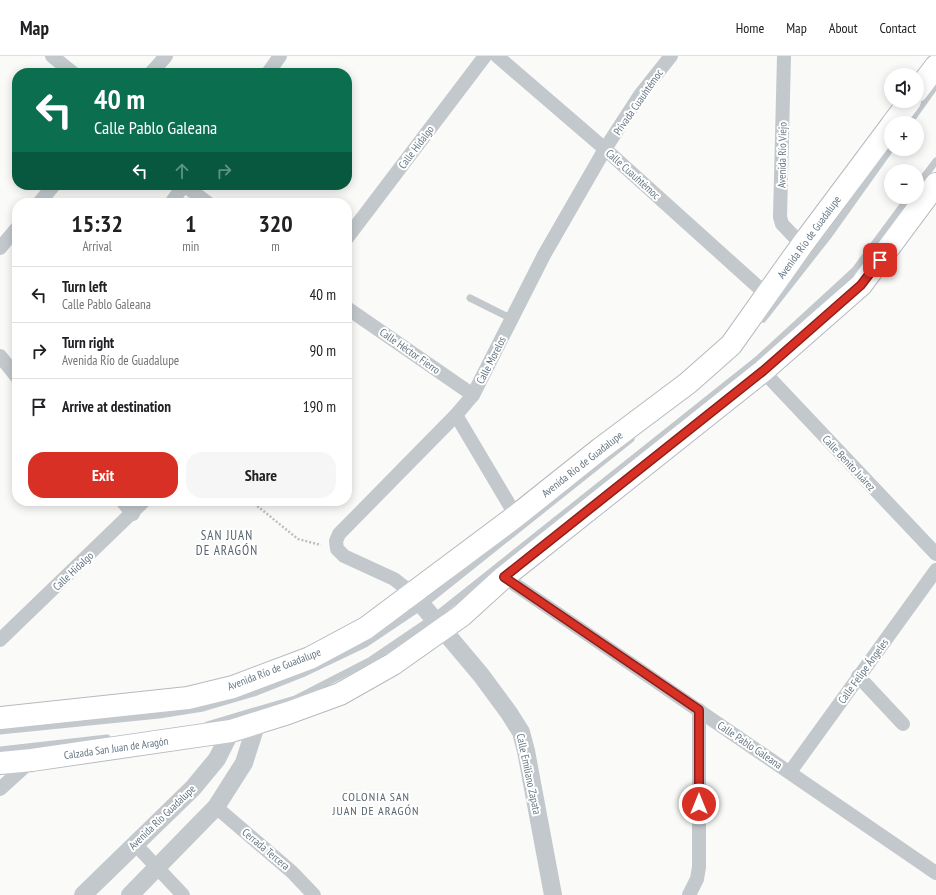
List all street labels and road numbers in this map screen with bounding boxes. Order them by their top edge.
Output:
street label: Privada Cuauhtémoc [610,66,666,138]
street label: Calle Hidalgo [395,122,437,172]
street label: Avenida Río Viejo [774,122,790,188]
street label: Calle Cuauhtémoc [603,146,663,202]
street label: Avenida Río de Guadalupe [774,192,844,281]
street label: Calle Héctor Fierro [377,325,443,377]
street label: Calle Morelos [473,334,509,386]
street label: Avenida Río de Guadalupe [539,428,626,500]
street label: Calle Benito Juárez [819,432,879,494]
street label: Calle Hidalgo [50,548,97,593]
street label: Calle Felipe Ángeles [835,636,891,706]
street label: Avenida Río de Guadalupe [225,645,323,693]
street label: Calle Pablo Galeana [715,718,785,772]
street label: Calle Emiliano Zapata [514,732,544,816]
street label: Calzada San Juan de Aragón [63,734,169,762]
street label: Avenida Río Guadalupe [126,781,199,852]
street label: Cerrada Tercera [239,825,293,873]

